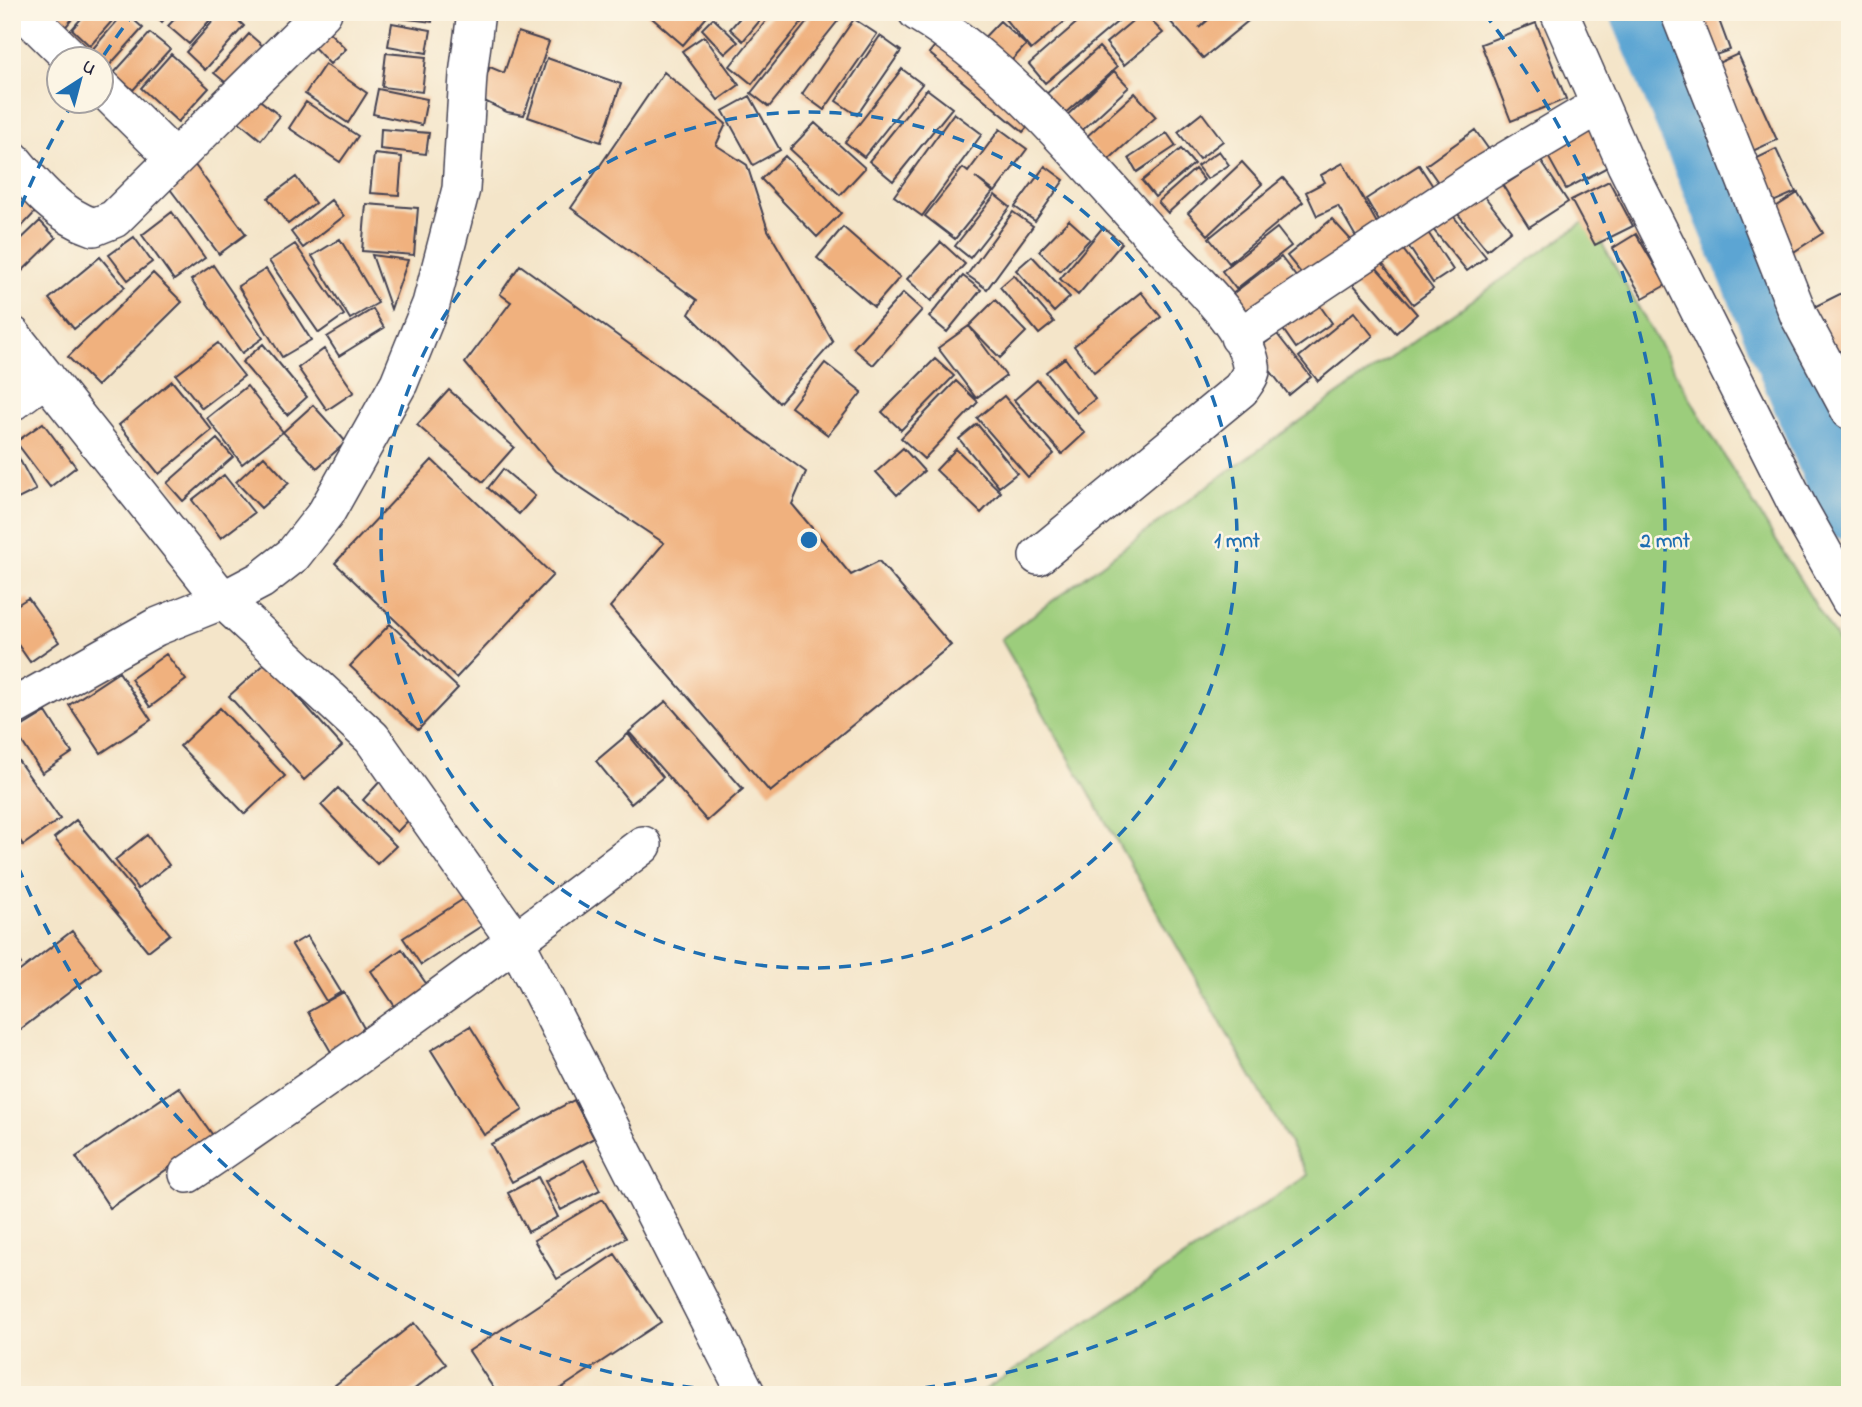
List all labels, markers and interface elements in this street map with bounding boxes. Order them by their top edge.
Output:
north arrow [46,46,116,116]
text: U [76,54,101,83]
text: 1 mnt [1214,527,1261,557]
text: 2 mnt [1639,527,1691,557]
centre of rings [797,528,821,552]

